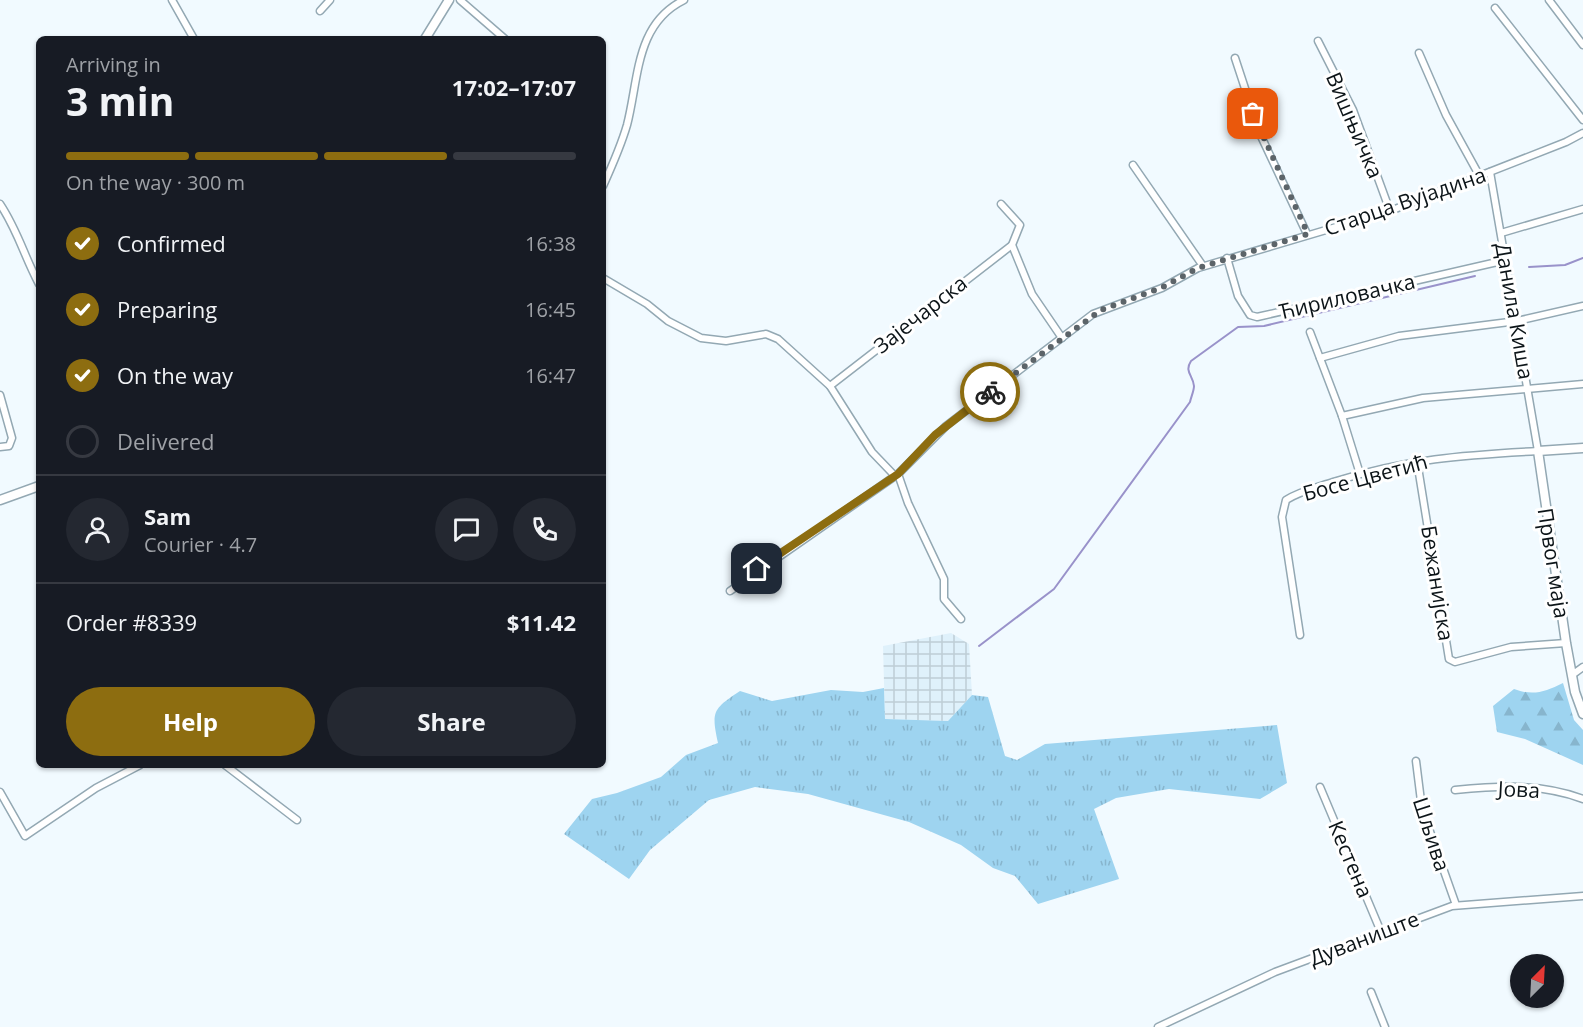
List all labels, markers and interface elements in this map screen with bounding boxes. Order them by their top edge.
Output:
text: Arriving in [66,51,161,78]
street label: Вишњичка [1320,68,1390,182]
text: 17:02–17:07 [452,72,576,102]
text: 3 min [66,74,174,127]
pin [1227,88,1278,139]
icon: bag [1236,97,1269,130]
street label: Старца Вујадина [1320,160,1490,242]
text: On the way · 300 m [66,169,245,196]
icon: check [66,227,99,260]
text: Confirmed [117,228,226,258]
text: 16:38 [525,230,576,257]
street label: Данила Киша [1489,240,1541,382]
street label: Ћириловачка [1276,267,1418,325]
street label: Зајечарска [868,269,972,359]
icon: check [66,293,99,326]
text: Preparing [117,294,217,324]
text: 16:45 [525,296,576,323]
icon: check [66,359,99,392]
text: On the way [117,360,233,390]
text: 16:47 [525,362,576,389]
courier [960,362,1020,422]
icon: bike [974,376,1007,409]
text: Delivered [117,426,215,456]
street label: Босе Цветић [1299,447,1431,507]
button: person [66,498,129,561]
button: chat [435,498,498,561]
button: phone [513,498,576,561]
text: Sam [144,501,191,531]
street label: Првог маја [1531,506,1577,620]
street label: Бежанијска [1415,523,1461,643]
text: Courier · 4.7 [144,531,257,558]
pin [731,543,782,594]
icon: home [740,552,773,585]
text: Order #8339 [66,607,197,637]
text: $11.42 [507,607,576,637]
button: Help [66,687,315,756]
button: Share [327,687,576,756]
street label: Јова [1495,774,1541,804]
street label: Шљива [1407,793,1457,875]
street label: Кестена [1322,816,1380,902]
street label: Дуваниште [1305,904,1423,972]
north arrow [1510,954,1564,1008]
map controls [1510,954,1564,1008]

